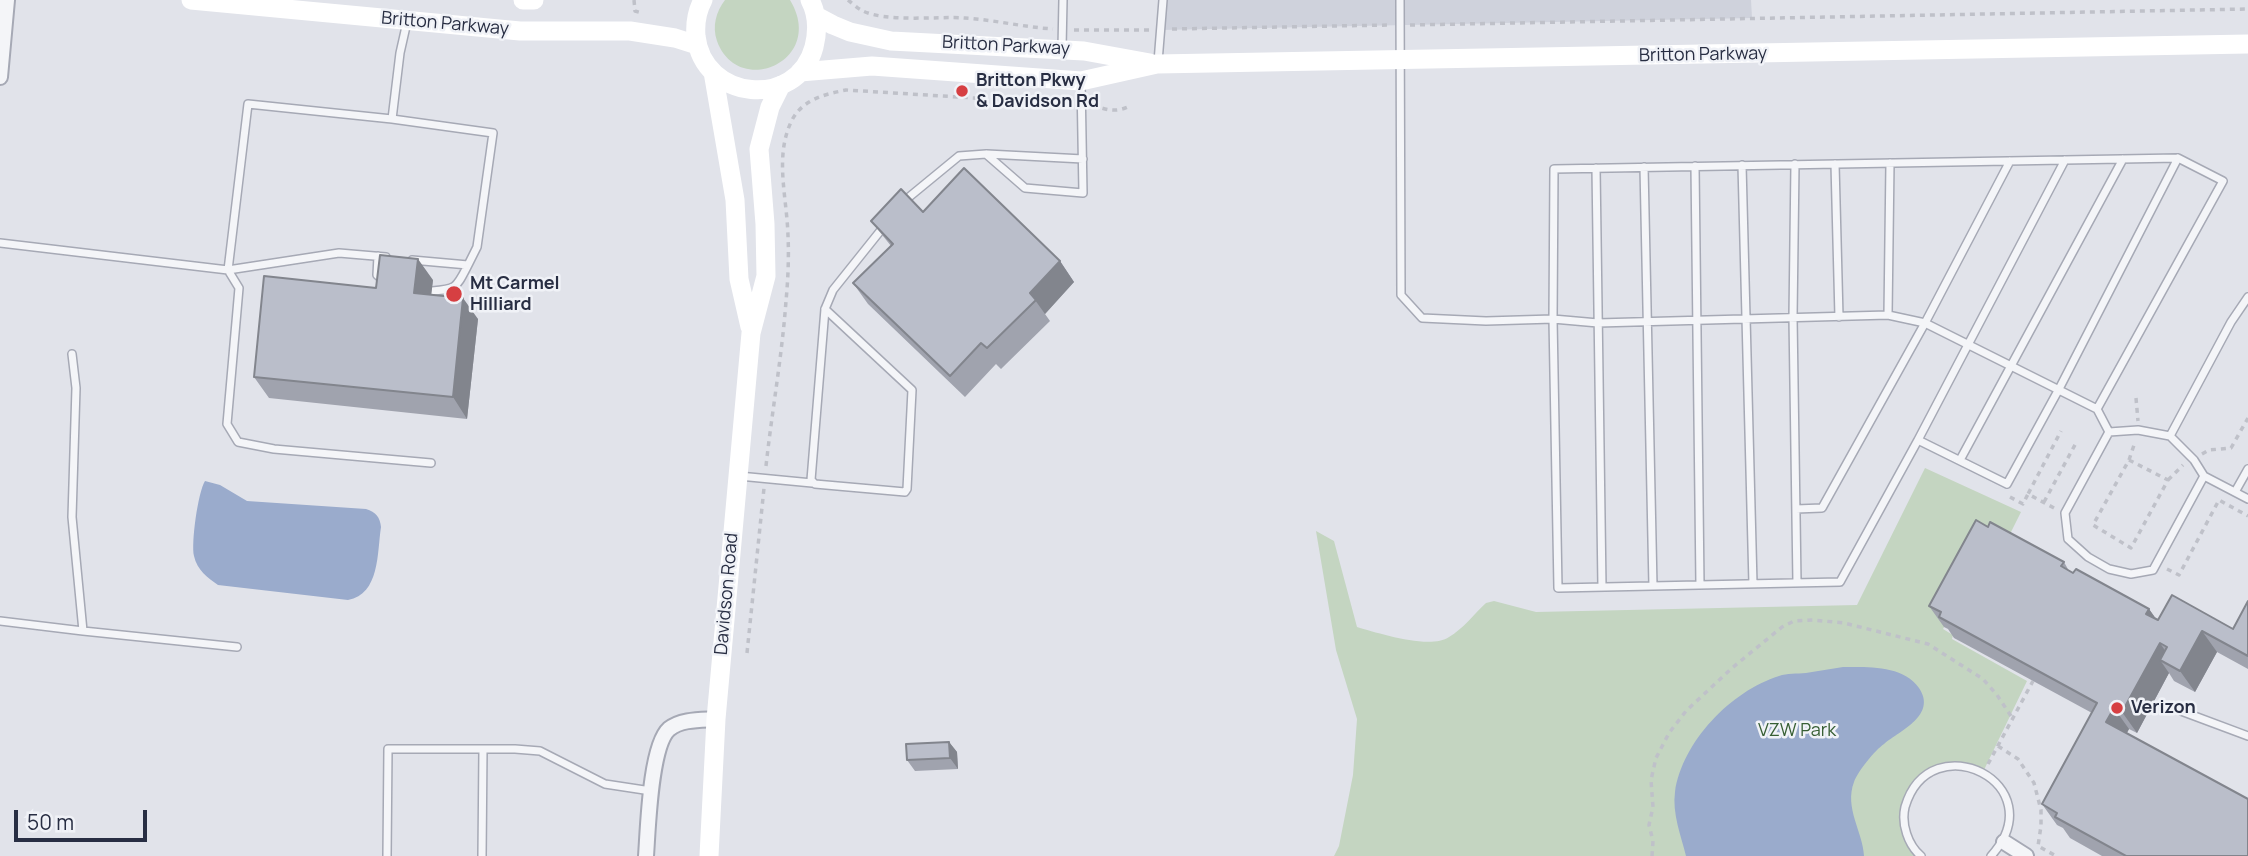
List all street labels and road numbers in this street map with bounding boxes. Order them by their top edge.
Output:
street label: Britton Parkway [380,8,510,40]
street label: Britton Parkway [941,32,1071,60]
street label: Britton Parkway [1639,43,1767,67]
street label: Davidson Road [711,532,743,656]

